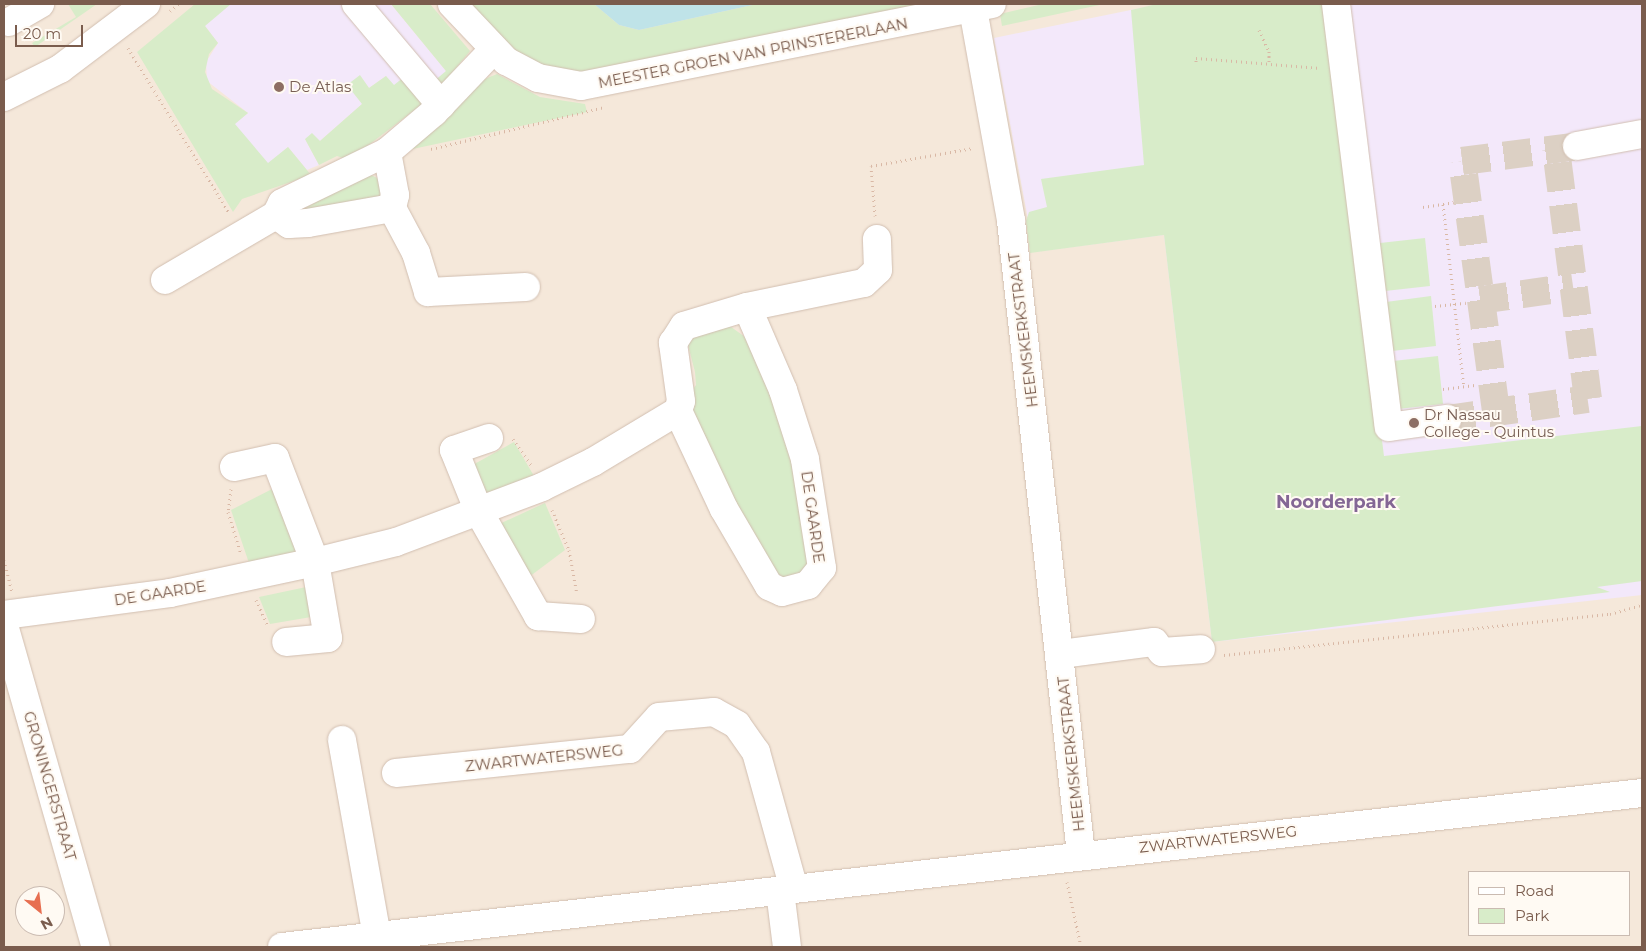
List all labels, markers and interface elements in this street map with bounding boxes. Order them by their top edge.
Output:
street label: MEESTER GROEN VAN PRINSTERERLAAN [597,14,909,92]
scale bar [18,15,85,47]
text: 20 m [23,24,61,43]
place label: De Atlas [289,78,351,96]
marker: De Atlas [273,81,285,93]
street label: HEEMSKERKSTRAAT [1005,251,1041,409]
place label: Dr Nassau College - Quintus [1424,405,1554,440]
marker: Dr Nassau College - Quintus [1408,417,1420,429]
street label: DE GAARDE [798,470,828,564]
district label: Noorderpark [1276,491,1396,513]
street label: DE GAARDE [113,577,207,609]
street label: HEEMSKERKSTRAAT [1054,675,1088,833]
street label: GRONINGERSTRAAT [20,709,80,863]
street label: ZWARTWATERSWEG [464,741,624,775]
street label: ZWARTWATERSWEG [1138,822,1298,856]
legend [1468,871,1631,936]
text: Road [1515,881,1554,900]
north arrow [15,886,65,936]
text: Park [1515,906,1549,925]
text: N [37,913,56,934]

